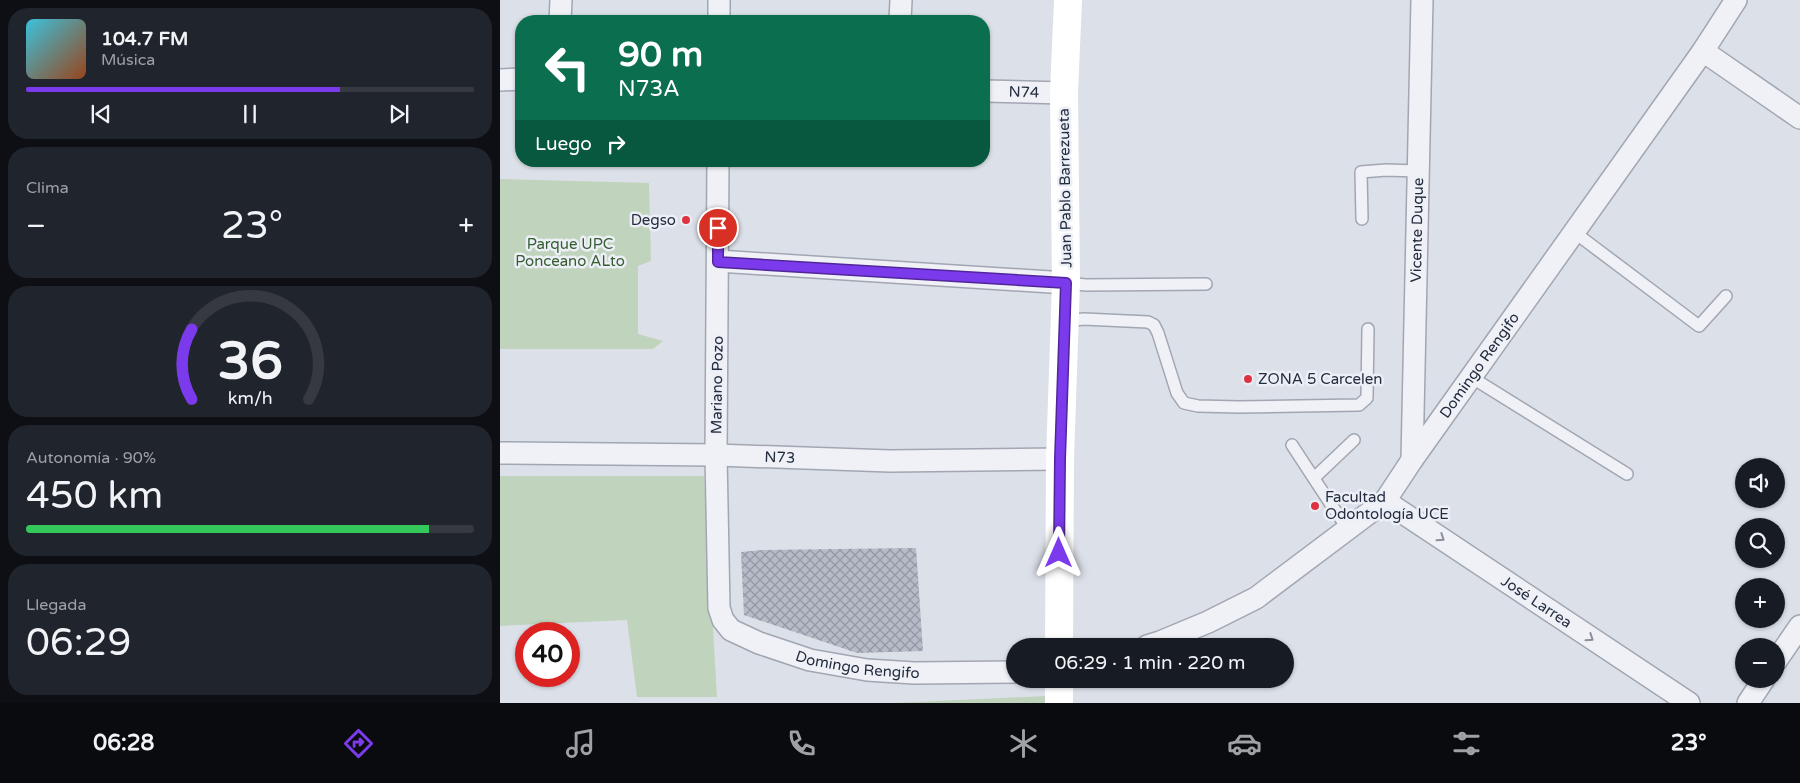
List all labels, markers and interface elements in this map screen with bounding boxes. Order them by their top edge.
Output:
text: 104.7 FM [101,28,188,50]
text: 90 m [618,34,703,76]
icon: left [535,35,600,100]
text: Música [101,50,155,70]
text: N73A [618,76,680,102]
street label: N74 [1008,83,1040,101]
icon: previous [87,100,115,128]
icon: pause [236,100,264,128]
icon: next [385,100,413,128]
street label: Juan Pablo Barrezueta [1055,108,1075,268]
icon: right [602,130,630,158]
text: Luego [535,133,592,155]
street label: Vicente Duque [1407,177,1427,283]
text: Clima [26,178,69,198]
text: 23° [221,203,283,249]
pin [697,207,739,249]
text: − [26,209,46,243]
text: + [458,209,474,243]
place label: Degso [631,211,676,229]
marker: Degso [680,214,692,226]
icon: arrive [704,214,732,242]
park label: Parque UPC Ponceano ALto [515,235,625,270]
street label: Domingo Rengifo [1436,309,1523,422]
text: 36 [217,330,283,393]
street label: Mariano Pozo [707,336,727,434]
place label: ZONA 5 Carcelen [1258,370,1382,388]
marker: ZONA 5 Carcelen [1242,373,1254,385]
text: km/h [228,388,272,409]
text: Autonomía · 90% [26,448,156,468]
street label: N73 [764,448,796,467]
map controls [1735,458,1785,688]
button: sound [1735,458,1785,508]
text: 450 km [26,473,163,519]
place label: Facultad Odontología UCE [1325,488,1449,523]
marker: Facultad Odontología UCE [1309,500,1321,512]
button: search [1735,518,1785,568]
position arrow [1032,526,1084,578]
one-way arrow [1435,532,1444,541]
street label: José Larrea [1498,572,1575,632]
button: + [1735,578,1785,628]
text: Llegada [26,595,86,615]
text: 06:29 [26,620,131,666]
speed limit sign: 40 [515,622,580,687]
one-way arrow [1585,632,1594,641]
button: − [1735,638,1785,688]
street label: Domingo Rengifo [793,647,920,682]
text: 06:29 · 1 min · 220 m [1054,652,1246,674]
icon: directions [341,726,376,761]
icon: music [563,726,598,761]
icon: phone [784,726,819,761]
icon: climate [1006,726,1041,761]
icon: car [1227,726,1262,761]
icon: filters [1449,726,1484,761]
text: 06:28 [93,730,154,756]
text: 23° [1671,730,1707,756]

